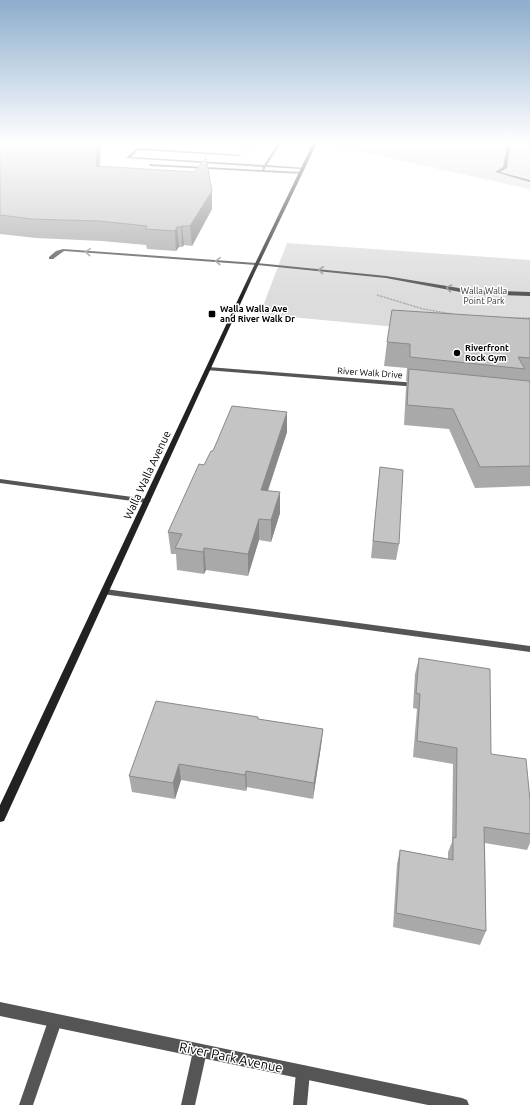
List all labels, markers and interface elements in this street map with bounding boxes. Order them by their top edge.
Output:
one-way arrow [85,247,91,256]
one-way arrow [215,257,221,266]
one-way arrow [318,266,324,275]
one-way arrow [446,285,452,293]
park label: Walla Walla Point Park [461,286,507,306]
place label: Walla Walla Ave and River Walk Dr [220,304,295,324]
marker: Walla Walla Ave and River Walk Dr [207,309,217,319]
place label: Riverfront Rock Gym [465,343,509,363]
marker: Riverfront Rock Gym [452,348,462,358]
street label: River Walk Drive [337,366,403,380]
street label: Walla Walla Avenue [121,429,173,521]
street label: River Park Avenue [178,1039,284,1075]

